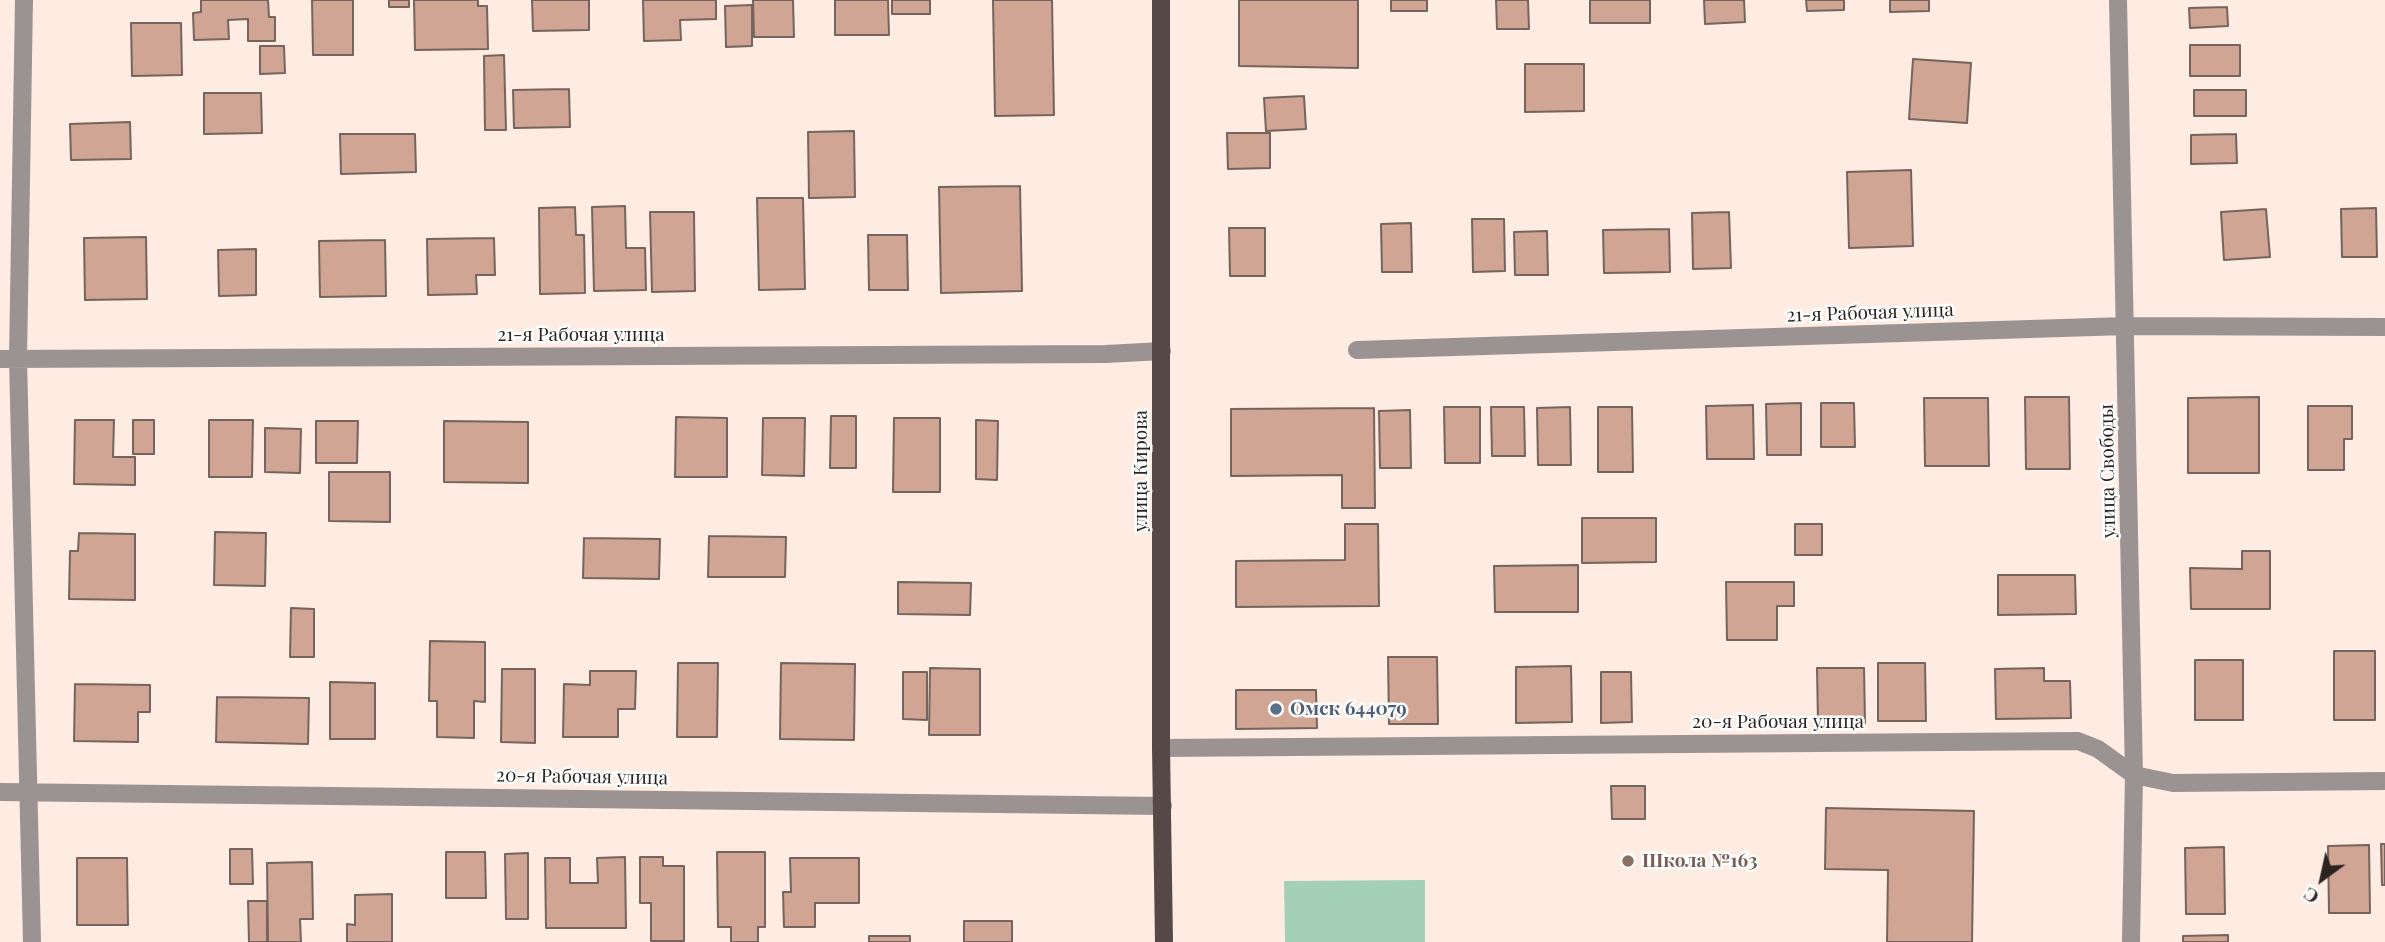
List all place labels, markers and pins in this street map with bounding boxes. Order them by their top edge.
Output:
place label: Омск 644079 [1290,698,1407,720]
marker: Омск 644079 [1268,701,1284,717]
place label: Школа №163 [1642,850,1758,872]
marker: Школа №163 [1620,853,1636,869]

